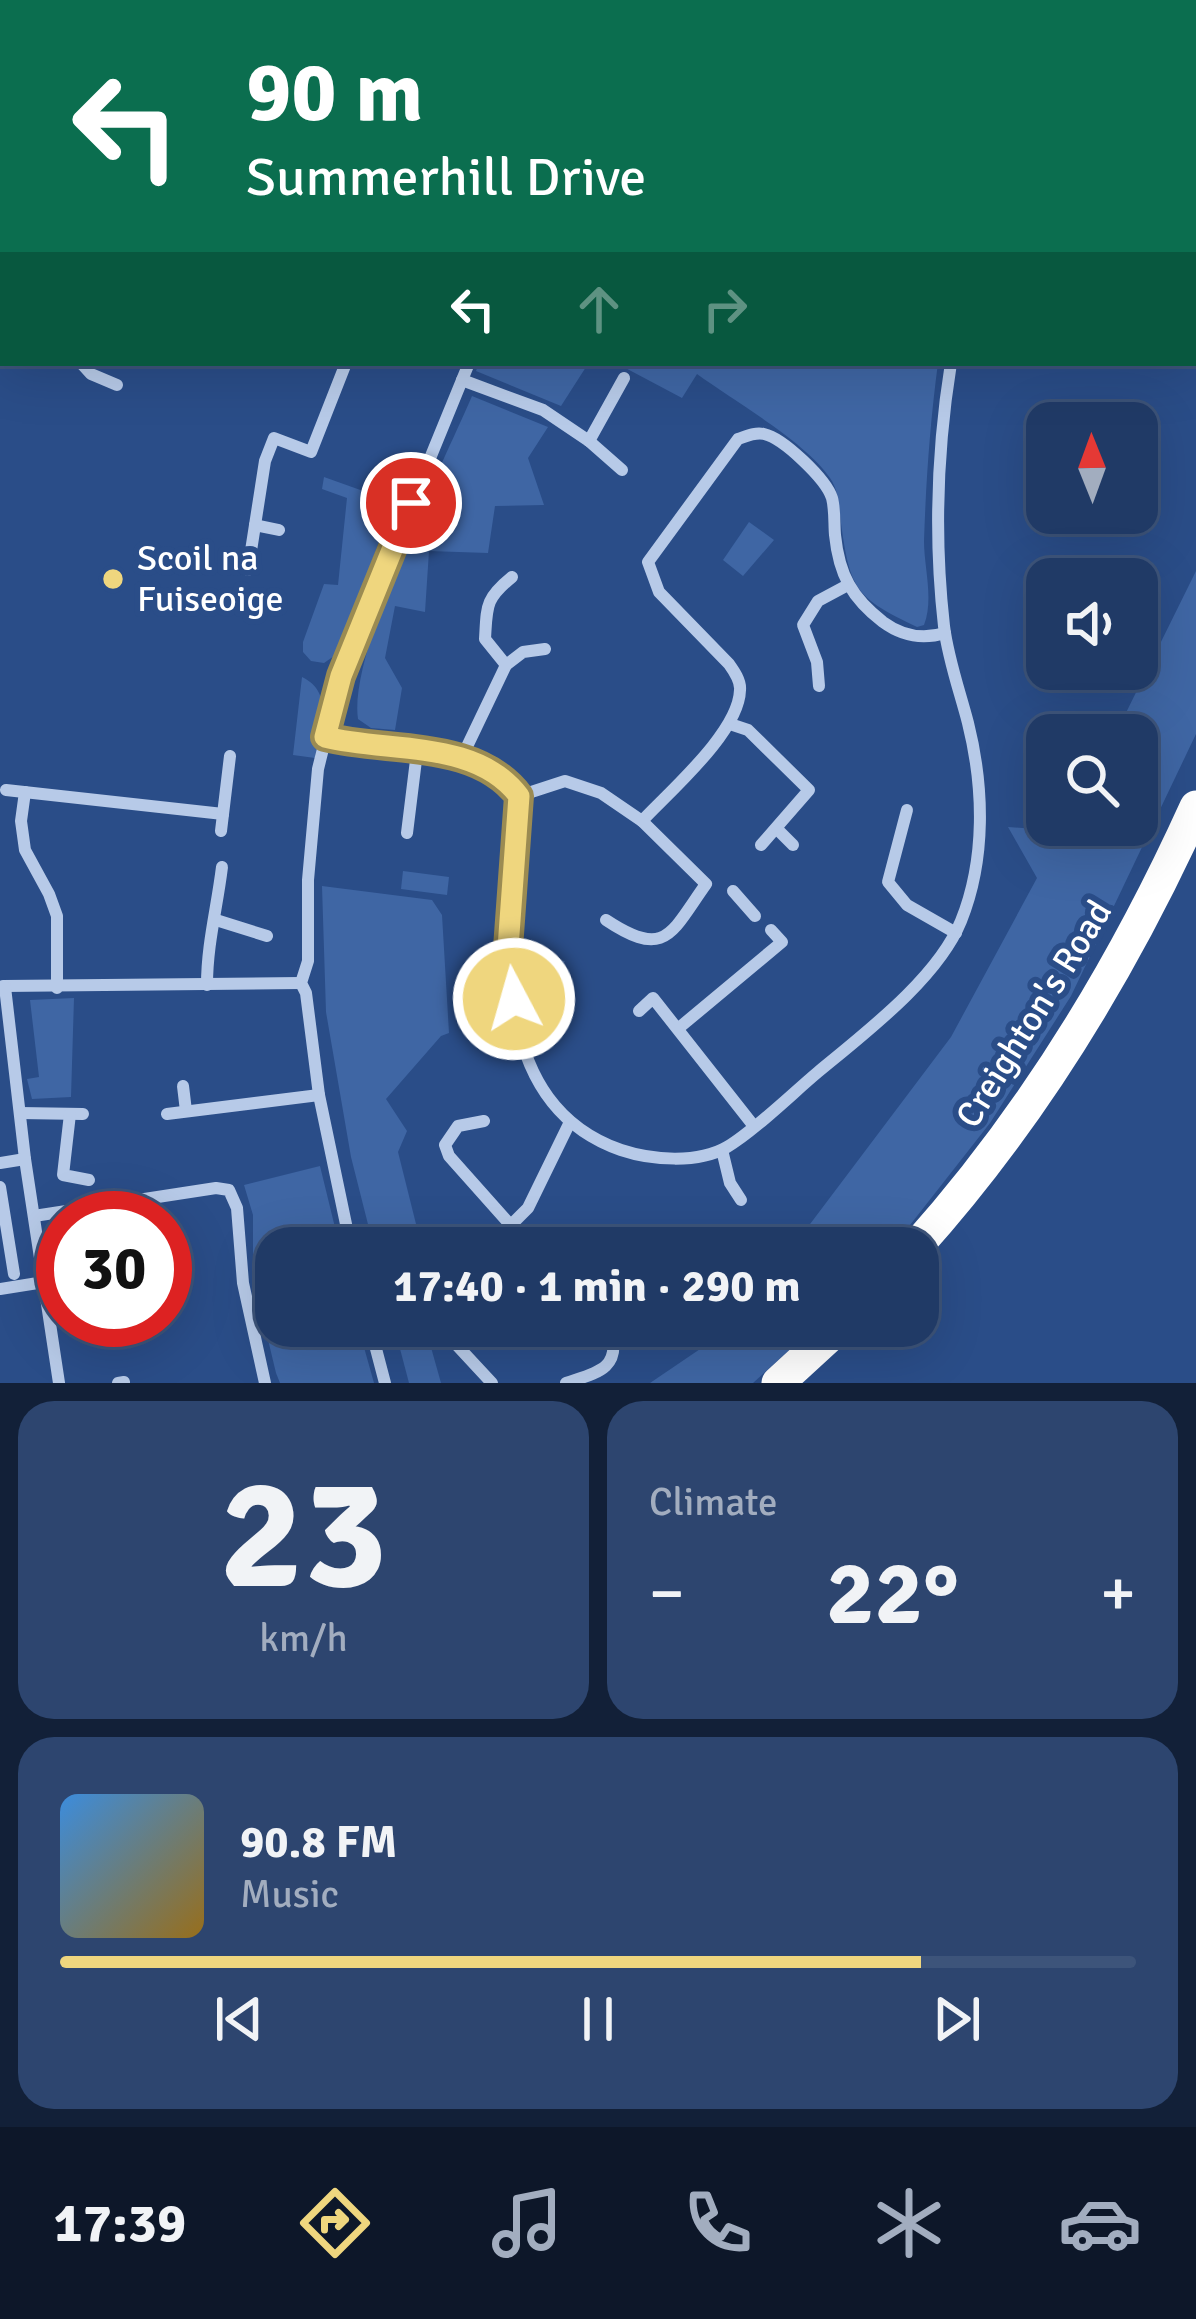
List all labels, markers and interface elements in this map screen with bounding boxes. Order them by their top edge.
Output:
text: 90 m [246,41,423,145]
icon: left [48,48,204,204]
text: Summerhill Drive [246,144,646,211]
icon: left [440,276,506,342]
icon: ahead [566,276,632,342]
icon: right [692,276,758,342]
north arrow [1026,402,1158,534]
map controls [1026,402,1158,846]
pin [360,452,462,554]
icon: arrive [378,470,444,536]
place label: Scoil na Fuiseoige [137,536,283,622]
button: sound [1026,558,1158,690]
marker: Scoil na Fuiseoige [100,566,126,592]
button: search [1026,714,1158,846]
street label: Creighton's Road [946,892,1122,1136]
position arrow [451,936,577,1062]
speed limit sign: 30 [36,1191,192,1347]
text: 17:40 · 1 min · 290 m [393,1259,801,1314]
text: 23 [219,1439,388,1632]
text: Climate [649,1478,778,1526]
text: 22° [826,1538,959,1649]
text: − [649,1553,685,1634]
text: + [1100,1553,1136,1634]
text: km/h [259,1614,348,1662]
text: 90.8 FM [240,1815,397,1870]
text: Music [240,1870,339,1918]
icon: previous [206,1986,272,2052]
icon: pause [565,1986,631,2052]
icon: next [924,1986,990,2052]
icon: directions [293,2181,377,2265]
icon: music [485,2181,569,2265]
icon: phone [676,2181,760,2265]
icon: climate [867,2181,951,2265]
icon: car [1058,2181,1142,2265]
text: 17:39 [54,2190,186,2257]

